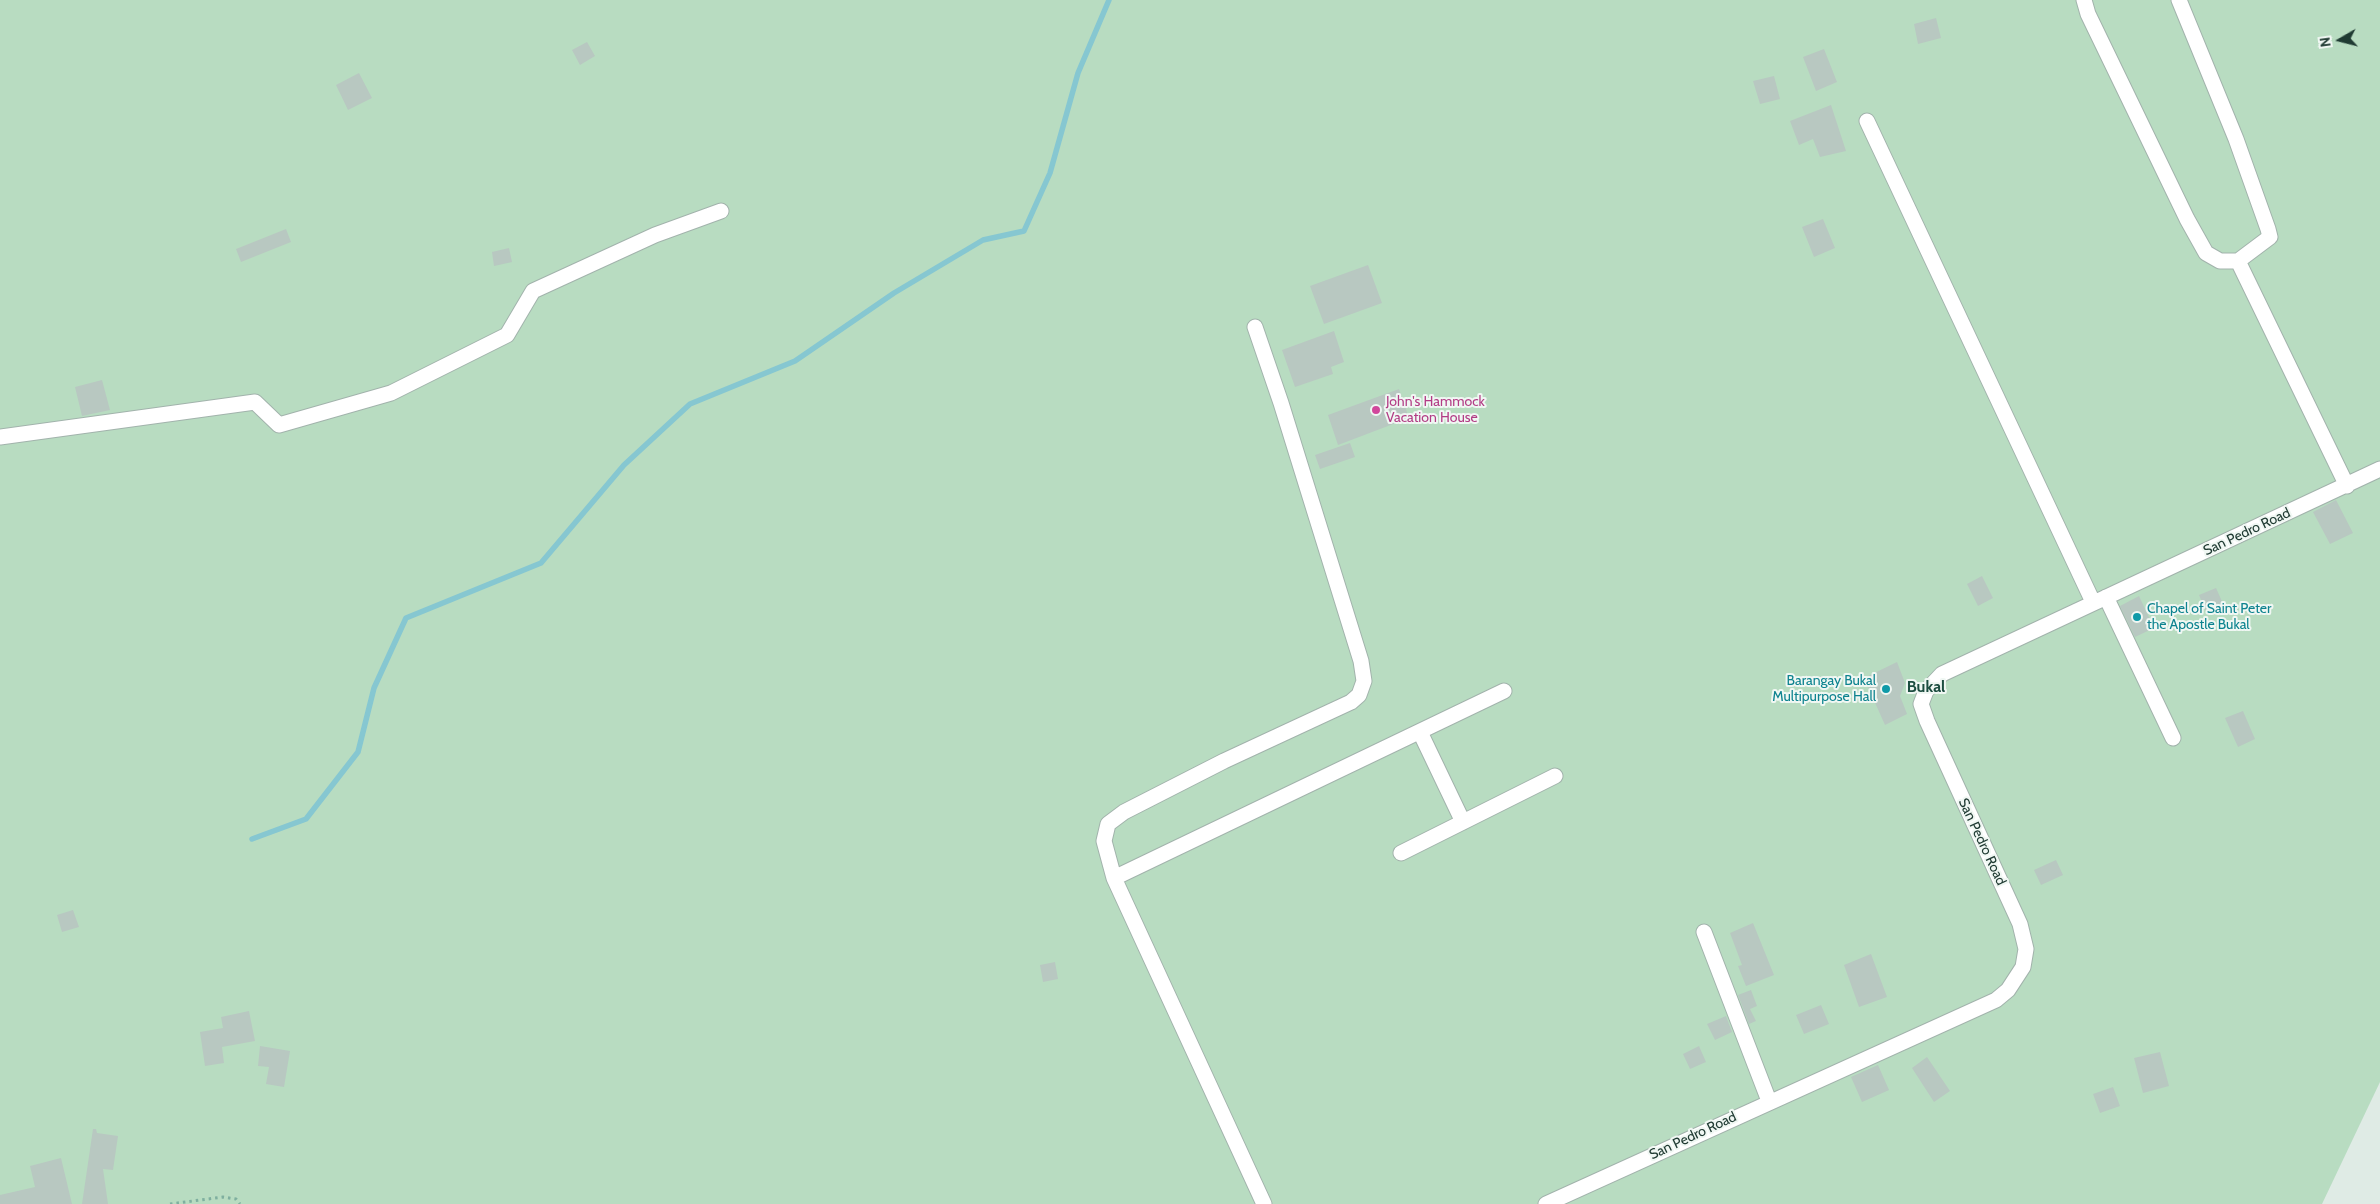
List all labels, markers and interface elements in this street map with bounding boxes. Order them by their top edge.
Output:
north arrow [2315,15,2365,65]
text: N [2316,36,2335,48]
place label: John's Hammock Vacation House [1386,394,1485,427]
marker: John's Hammock Vacation House [1370,404,1382,416]
street label: San Pedro Road [2201,505,2293,559]
place label: Chapel of Saint Peter the Apostle Bukal [2147,601,2271,634]
marker: Chapel of Saint Peter the Apostle Bukal [2131,611,2143,623]
place label: Barangay Bukal Multipurpose Hall [1772,673,1876,706]
district label: Bukal [1907,677,1945,697]
marker: Barangay Bukal Multipurpose Hall [1880,683,1892,695]
street label: San Pedro Road [1955,796,2009,888]
street label: San Pedro Road [1647,1109,1739,1163]

